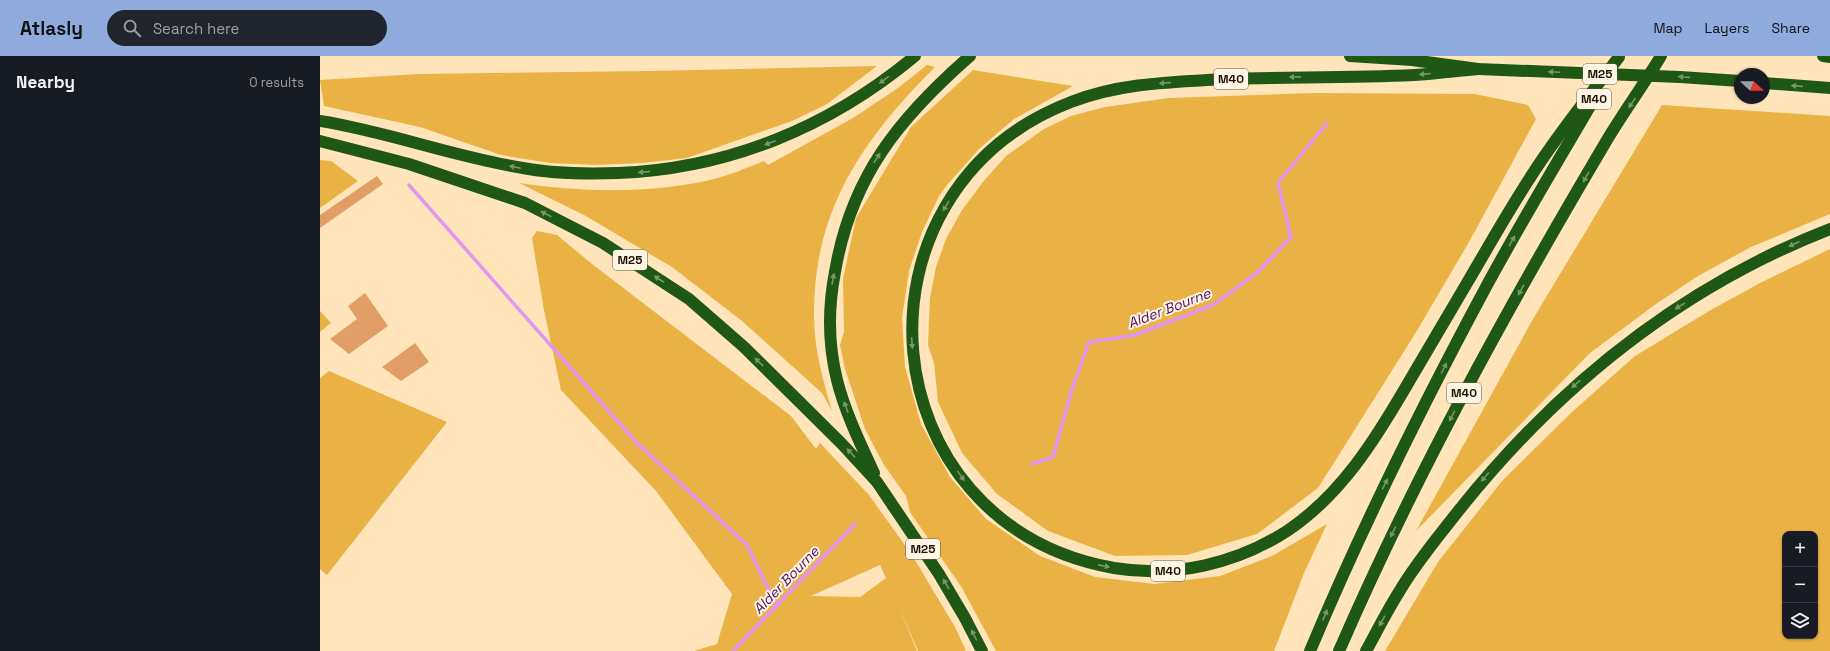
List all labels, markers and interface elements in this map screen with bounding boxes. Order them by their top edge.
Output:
search box [107,10,387,46]
text: Atlasly [20,16,83,41]
icon: search [121,17,143,39]
text: Search here [153,19,239,38]
text: Map [1653,19,1683,37]
text: Layers [1705,19,1749,37]
text: Share [1771,19,1810,37]
road number: M25 [1583,64,1617,84]
north arrow [1734,68,1770,104]
road number: M40 [1214,69,1248,89]
one-way arrow [1547,69,1560,75]
text: Nearby [16,71,75,93]
one-way arrow [1419,71,1431,77]
one-way arrow [1678,73,1690,80]
text: 0 results [249,74,304,91]
one-way arrow [1288,74,1301,80]
one-way arrow [879,76,889,84]
one-way arrow [1159,79,1171,86]
one-way arrow [1791,82,1803,89]
road number: M40 [1577,89,1611,109]
one-way arrow [1628,97,1635,108]
one-way arrow [764,140,776,146]
one-way arrow [873,153,881,163]
one-way arrow [509,163,521,169]
one-way arrow [638,168,650,175]
one-way arrow [1582,171,1589,183]
one-way arrow [942,200,949,212]
one-way arrow [541,210,552,217]
one-way arrow [1508,235,1515,247]
one-way arrow [1788,241,1800,247]
road number: M25 [613,250,647,270]
one-way arrow [831,273,837,285]
one-way arrow [654,275,664,283]
water label: Alder Bourne [1125,284,1214,332]
one-way arrow [1518,284,1525,295]
one-way arrow [1675,302,1685,310]
one-way arrow [909,337,916,349]
one-way arrow [754,357,764,367]
one-way arrow [1441,363,1447,374]
one-way arrow [1571,379,1581,389]
road number: M40 [1447,383,1481,403]
one-way arrow [842,401,848,413]
one-way arrow [1449,410,1455,422]
one-way arrow [846,448,856,458]
one-way arrow [957,471,965,482]
one-way arrow [1481,472,1490,482]
one-way arrow [1382,479,1388,490]
one-way arrow [1390,526,1396,537]
map controls [1782,531,1818,639]
button: + [1782,531,1818,567]
road number: M25 [906,539,940,559]
water label: Alder Bourne [749,542,823,618]
road number: M40 [1151,561,1185,581]
one-way arrow [1098,563,1110,569]
button: − [1782,567,1818,603]
one-way arrow [942,578,949,590]
button: layers [1782,603,1818,639]
one-way arrow [1322,610,1328,621]
one-way arrow [1379,615,1385,627]
one-way arrow [971,629,977,640]

